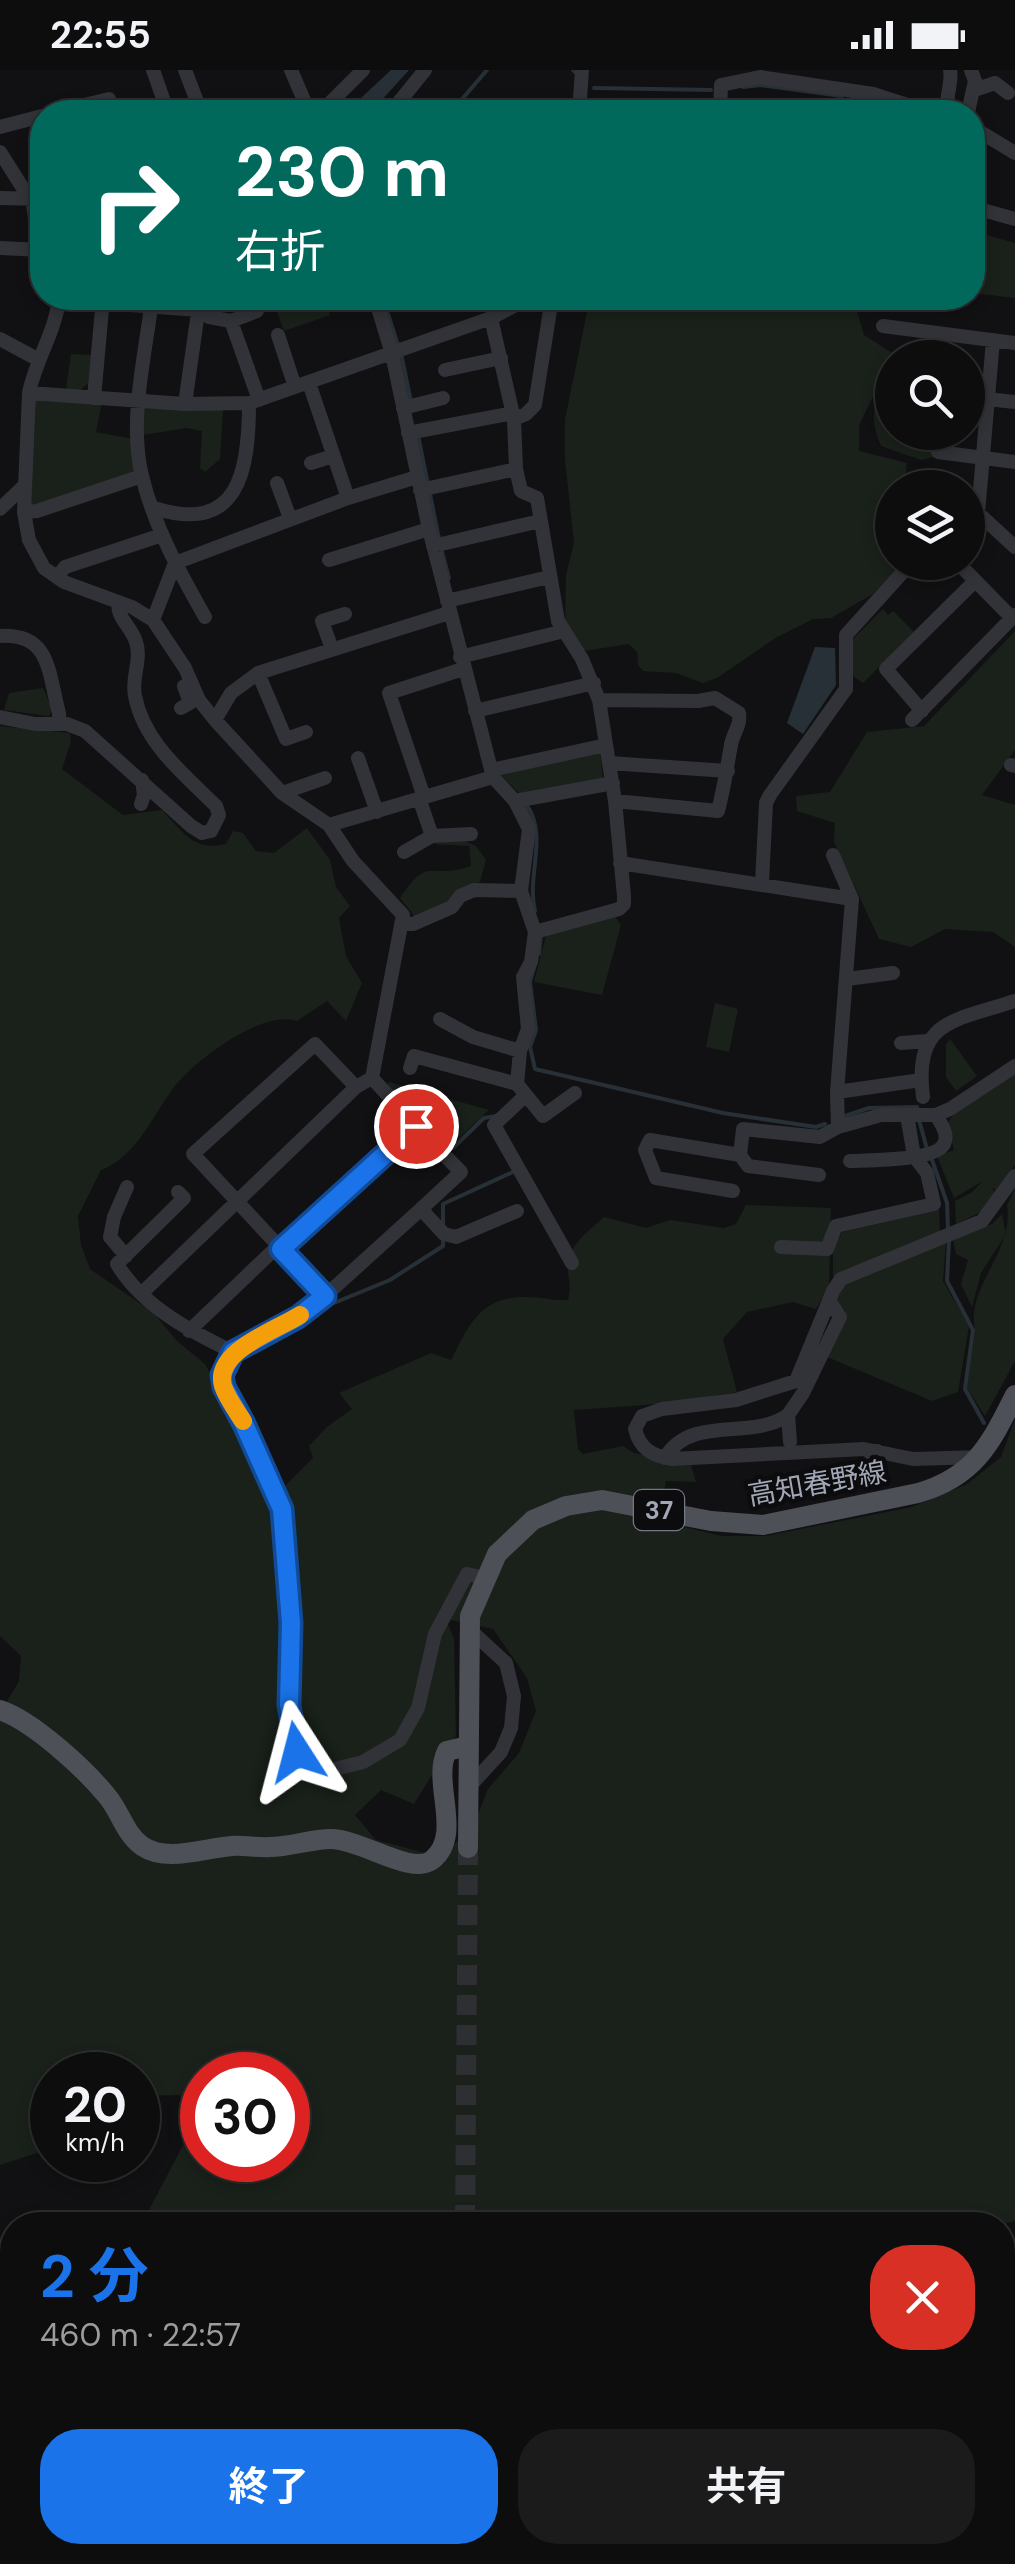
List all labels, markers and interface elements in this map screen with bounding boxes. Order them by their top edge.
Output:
text: 22:55 [50,10,151,60]
text: 230 m [235,127,449,218]
icon: right [70,140,200,270]
text: 右折 [235,222,325,281]
map controls [875,340,985,580]
button: search [875,340,985,450]
button: layers [875,470,985,580]
pin [374,1084,459,1169]
icon: arrive [389,1099,444,1154]
street label: 高知春野線 [745,1453,889,1514]
road number: 37 [634,1490,684,1530]
position arrow [245,1700,349,1804]
speed limit sign: 30 [180,2052,310,2182]
text: 20 [63,2072,127,2138]
text: km/h [65,2126,125,2159]
text: 2 分 [40,2237,149,2316]
button: close [870,2245,975,2350]
text: 460 m · 22:57 [40,2314,241,2356]
button: 終了 [40,2429,498,2544]
button: 共有 [518,2429,975,2544]

